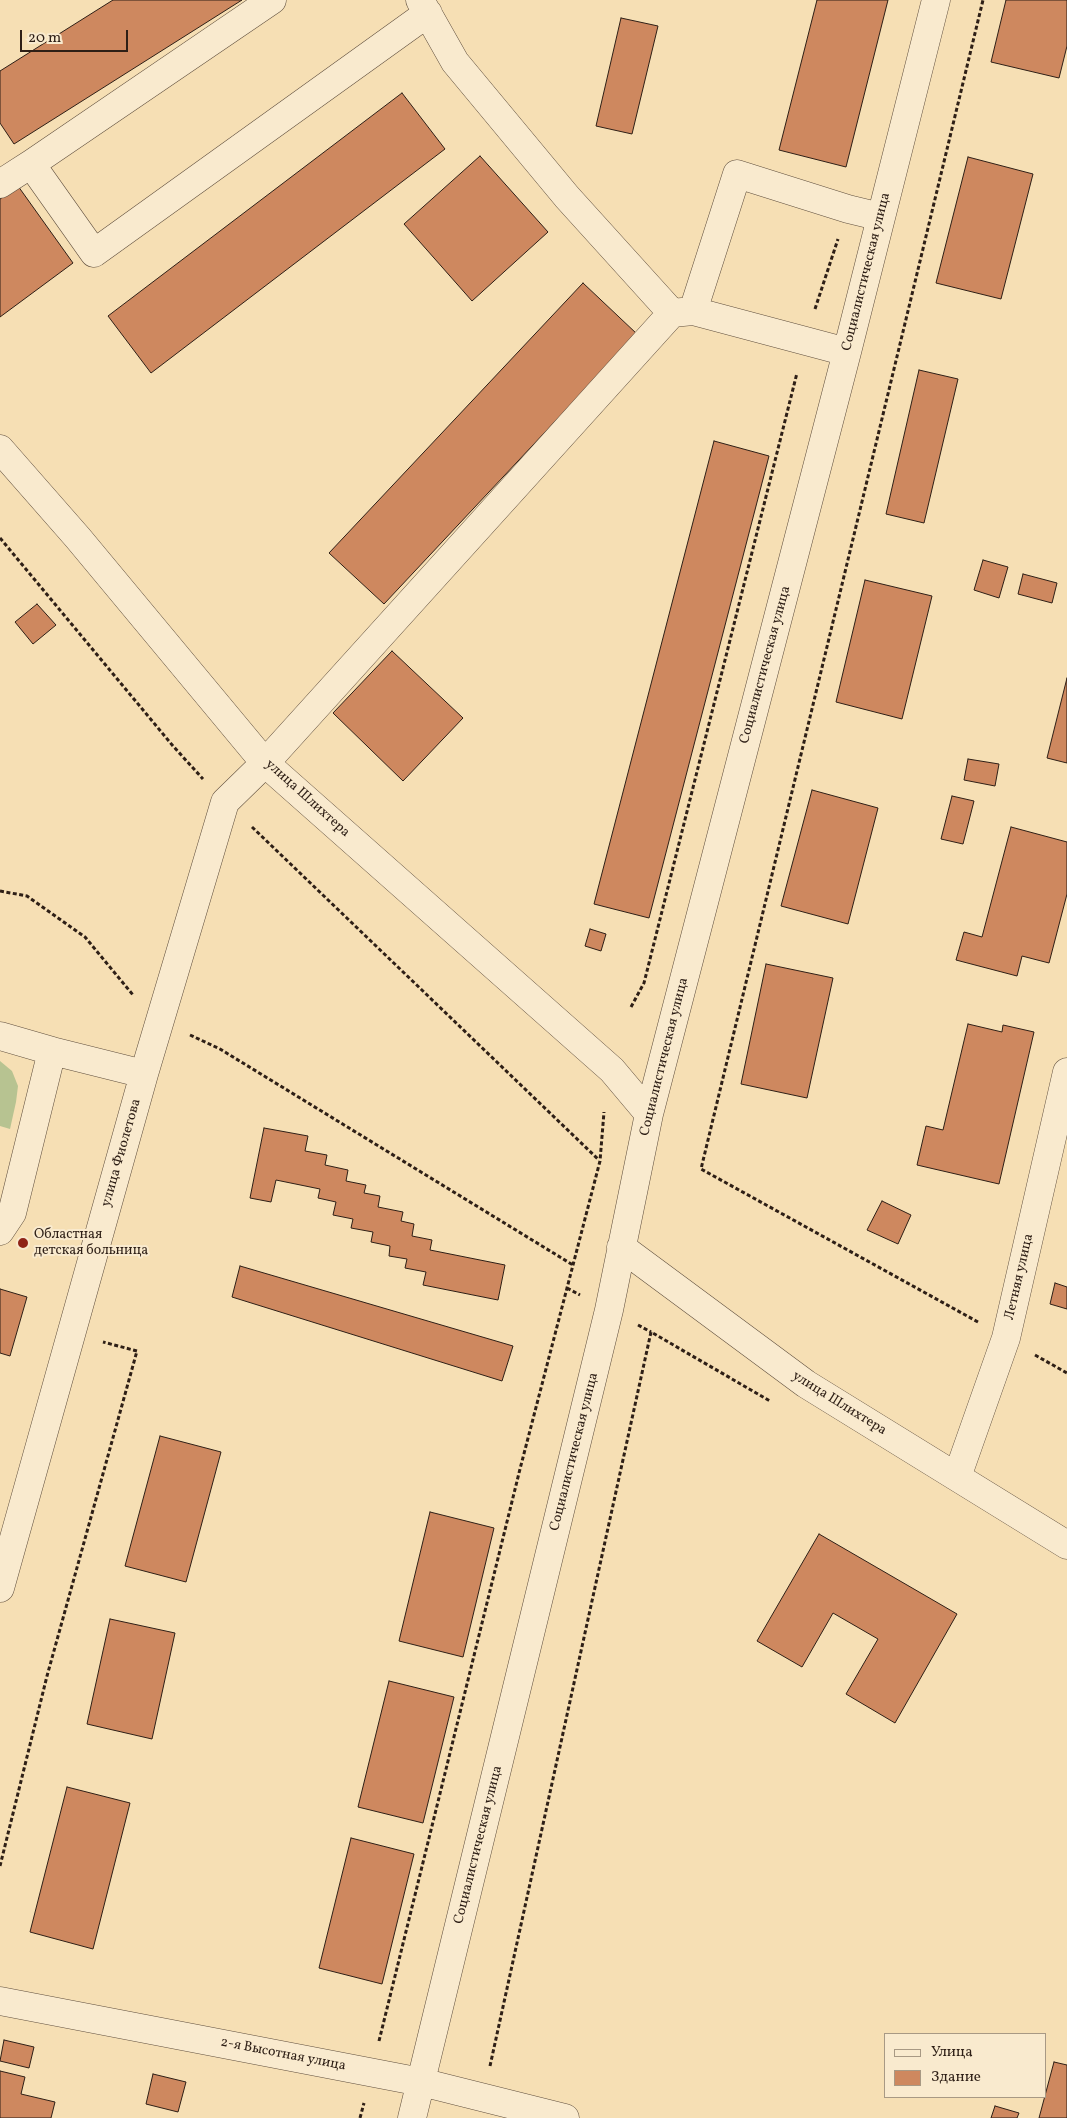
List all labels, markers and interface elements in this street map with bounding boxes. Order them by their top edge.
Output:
scale bar [22,20,130,52]
text: 20 m [28,28,61,49]
street label: Социалистическая улица [839,191,895,353]
street label: Социалистическая улица [737,584,795,746]
street label: улица Шлихтера [261,757,353,841]
street label: Социалистическая улица [637,976,693,1138]
street label: улица Фиолетова [99,1097,145,1209]
place label: Областная детская больница [34,1227,148,1260]
street label: Летняя улица [1002,1232,1038,1322]
marker: Областная детская больница [16,1236,30,1250]
street label: улица Шлихтера [789,1368,889,1440]
street label: Социалистическая улица [547,1371,603,1533]
street label: Социалистическая улица [451,1764,507,1926]
legend [884,2033,1047,2098]
street label: 2-я Высотная улица [219,2035,347,2075]
text: Улица [931,2042,973,2063]
text: Здание [931,2067,981,2088]

